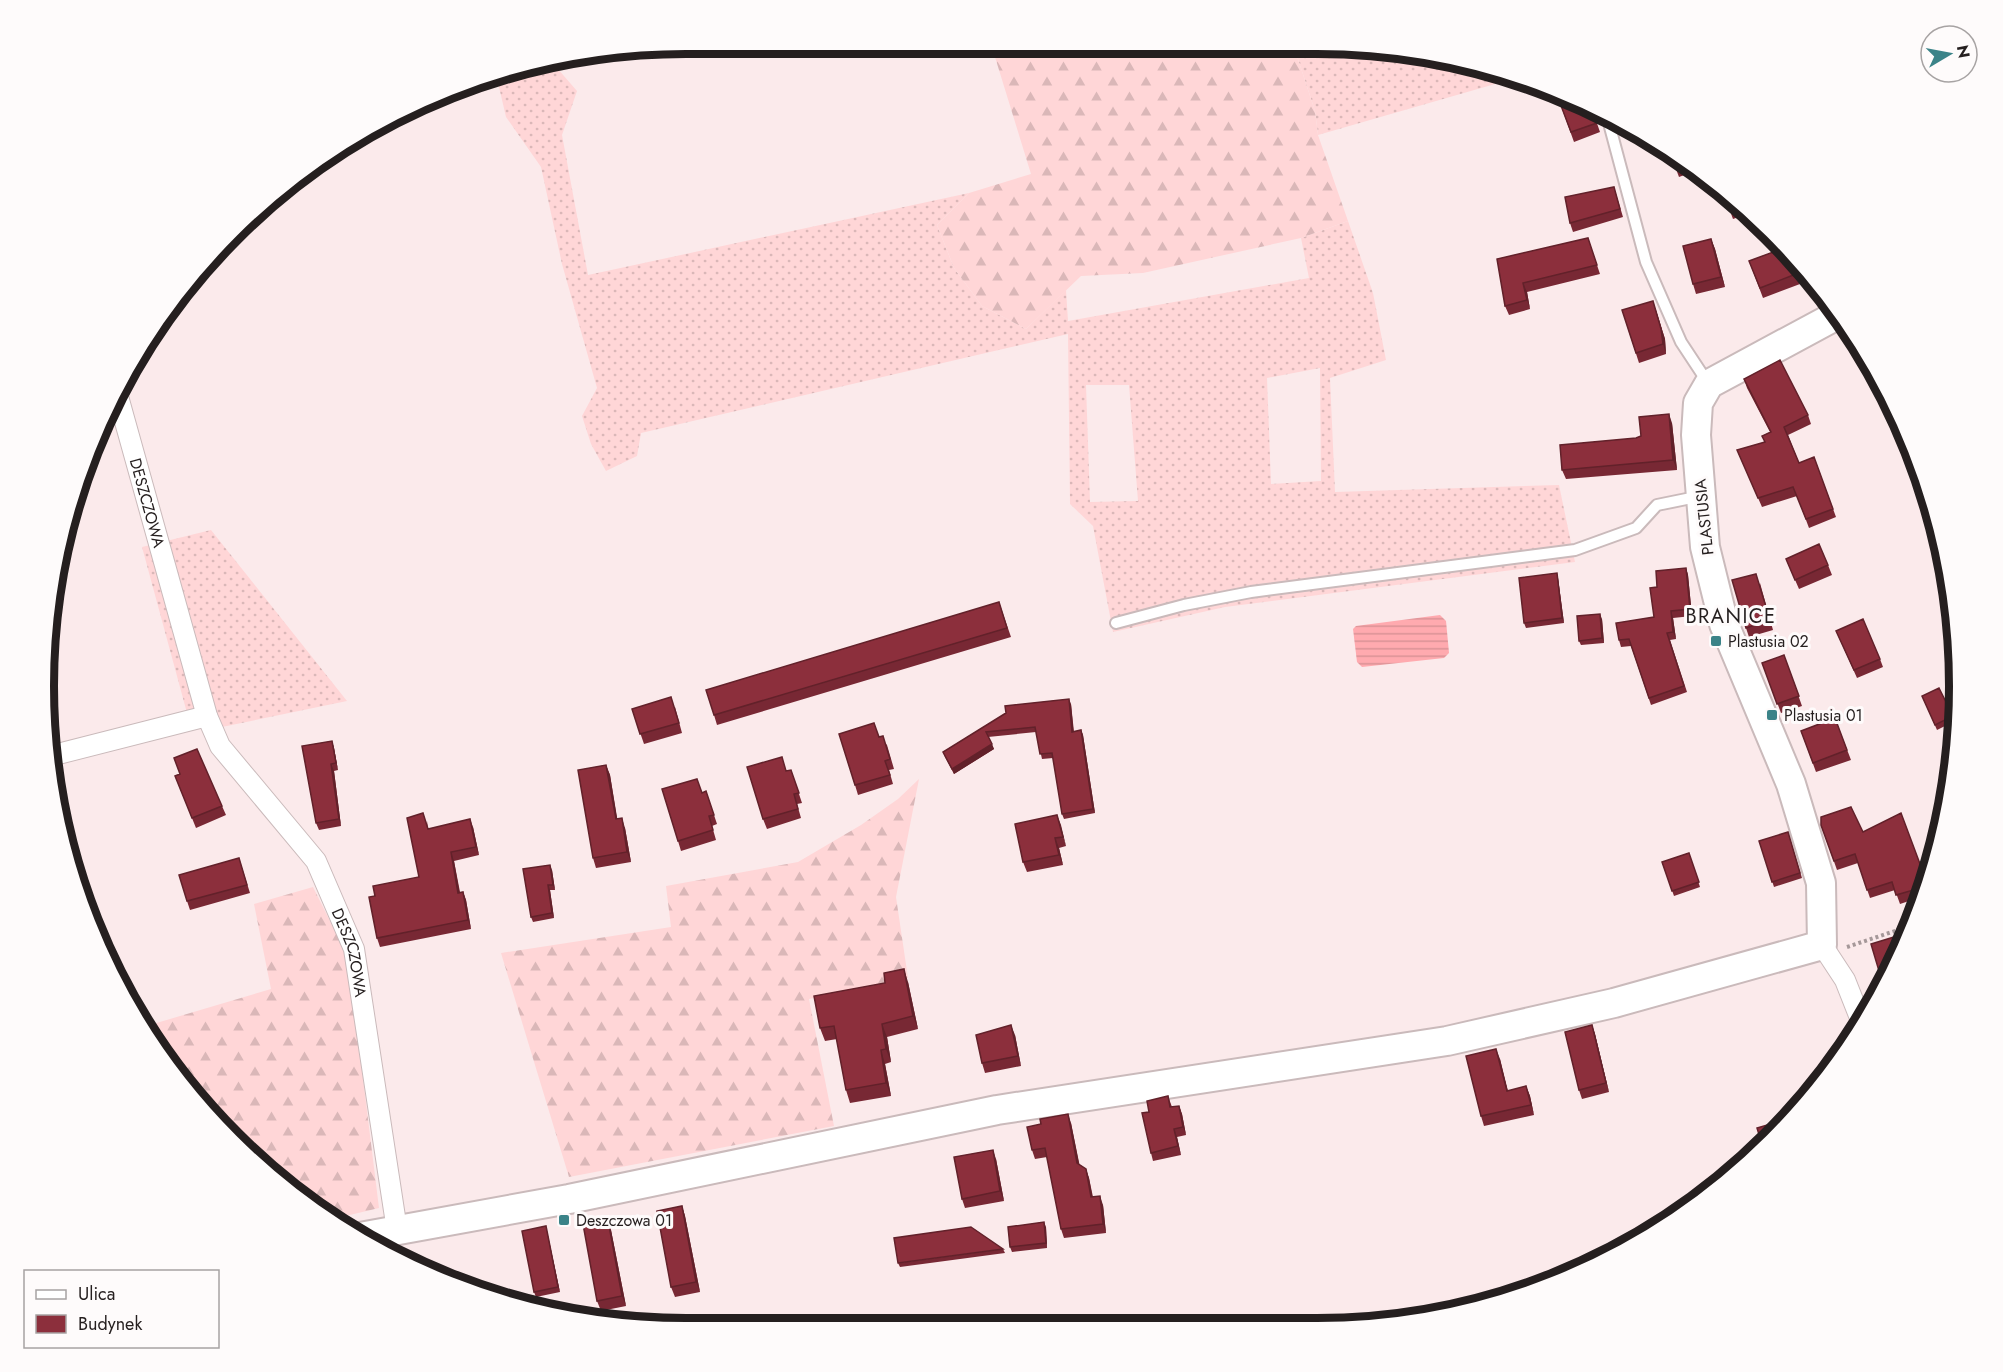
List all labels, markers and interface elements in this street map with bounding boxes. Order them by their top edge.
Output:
north arrow [1919,24,1979,84]
text: N [1951,43,1976,60]
street label: DESZCZOWA [124,455,171,551]
street label: PLASTUSIA [1689,477,1719,556]
district label: BRANICE [1685,602,1777,631]
place label: Plastusia 02 [1728,630,1809,653]
marker: Plastusia 02 [1709,634,1723,648]
place label: Plastusia 01 [1784,704,1863,727]
marker: Plastusia 01 [1765,708,1779,722]
street label: DESZCZOWA [326,904,373,999]
place label: Deszczowa 01 [576,1209,672,1232]
marker: Deszczowa 01 [557,1213,571,1227]
legend [24,1270,219,1348]
text: Ulica [78,1281,115,1307]
text: Budynek [78,1311,142,1337]

